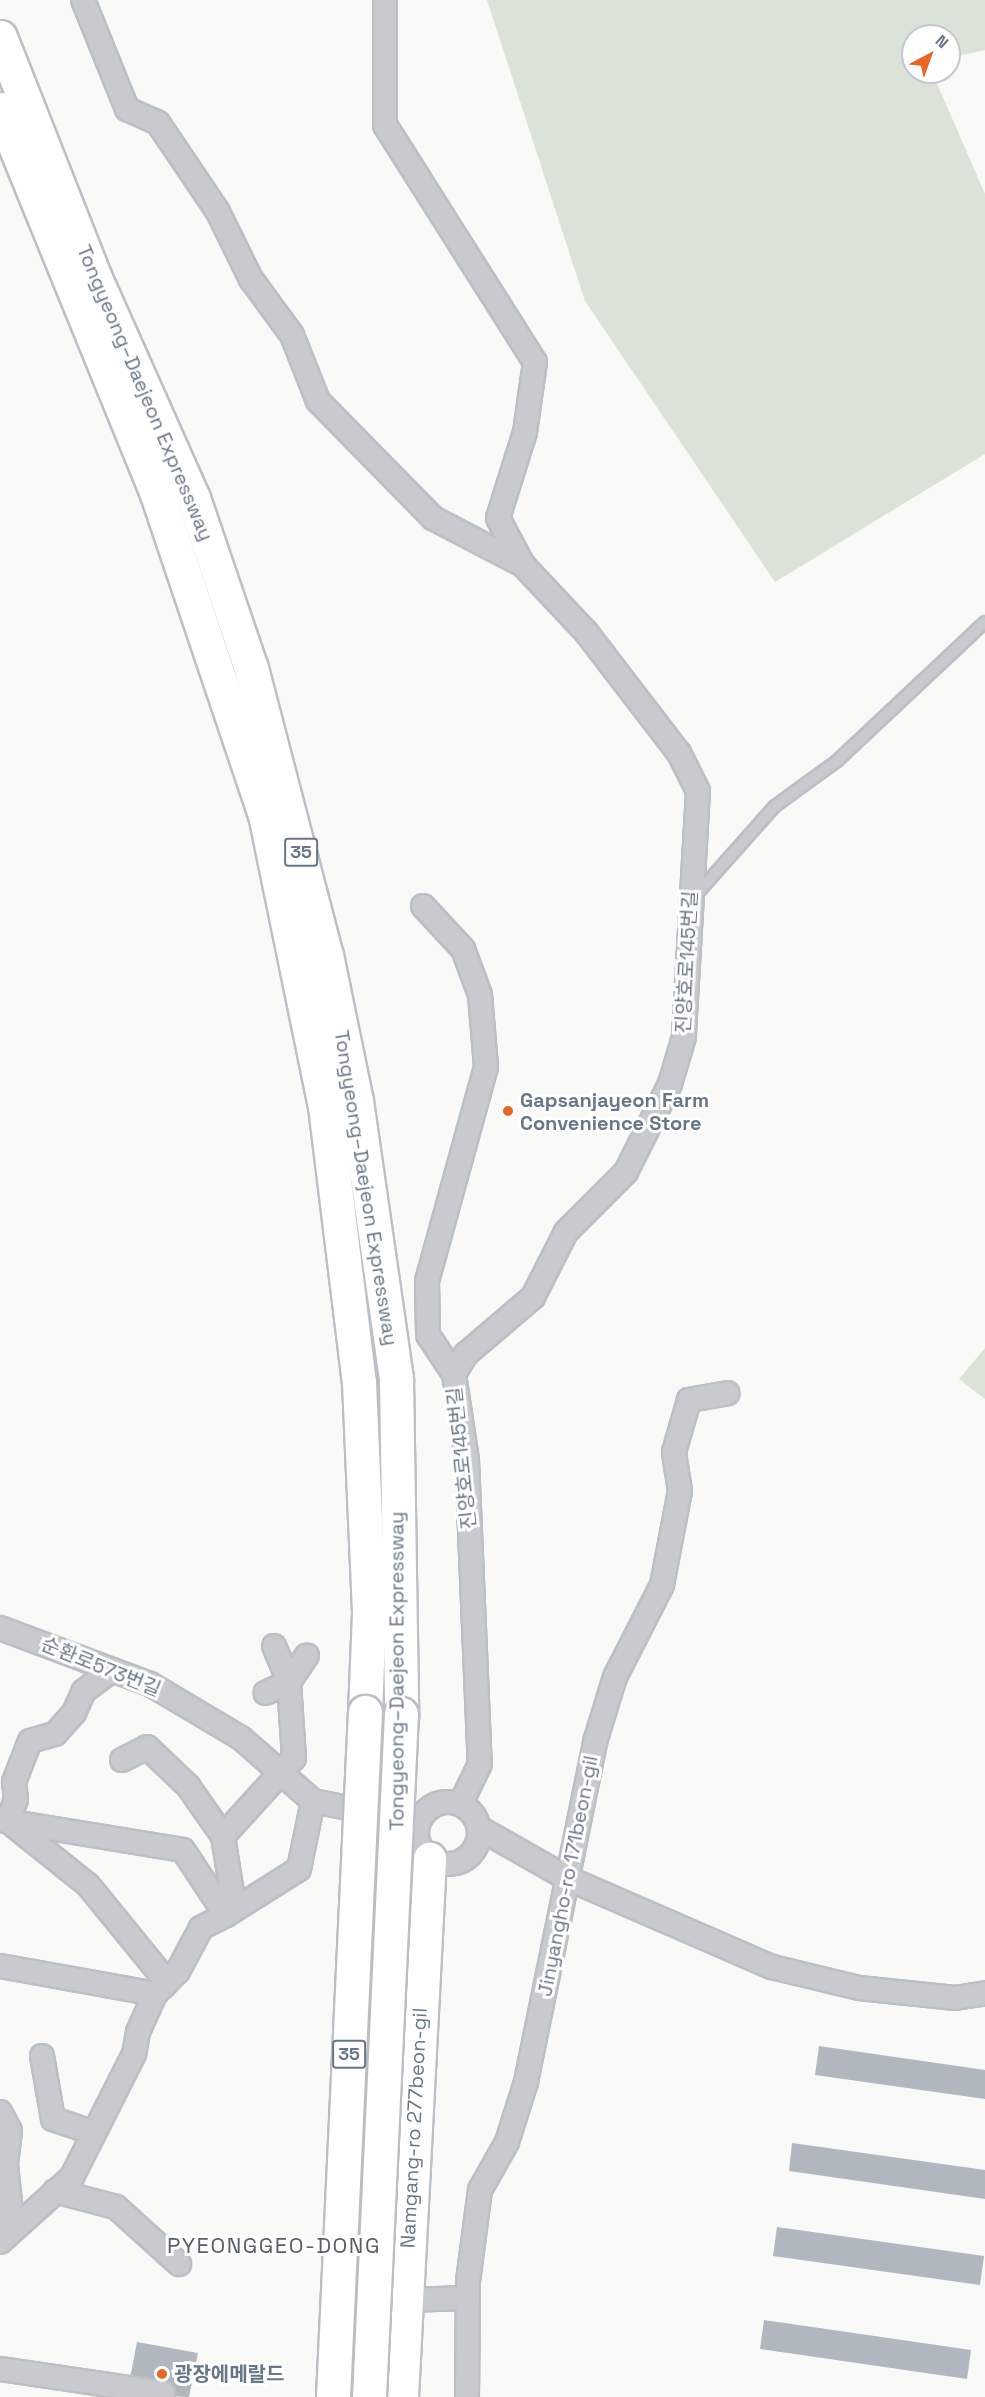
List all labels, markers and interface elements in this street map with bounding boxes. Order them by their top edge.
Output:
north arrow [901,24,961,84]
text: N [931,30,953,53]
street label: Tongyeong–Daejeon Expressway [72,241,218,545]
road number: 35 [283,837,319,867]
street label: 진양호로145번길 [671,890,703,1034]
street label: Tongyeong–Daejeon Expressway [329,1029,403,1347]
place label: Gapsanjayeon Farm Convenience Store [520,1088,709,1135]
marker: Gapsanjayeon Farm Convenience Store [501,1104,515,1118]
street label: 진양호로145번길 [443,1386,481,1530]
street label: Tongyeong–Daejeon Expressway [385,1511,409,1831]
street label: 순환로573번길 [38,1632,164,1702]
street label: Jinyangho-ro 171beon-gil [533,1753,603,1999]
street label: Namgang-ro 277beon-gil [396,2007,432,2249]
road number: 35 [331,2039,367,2069]
district label: PYEONGGEO-DONG [167,2233,381,2259]
place label: 광장에메랄드 [174,2362,284,2386]
marker: 광장에메랄드 [155,2367,169,2381]

